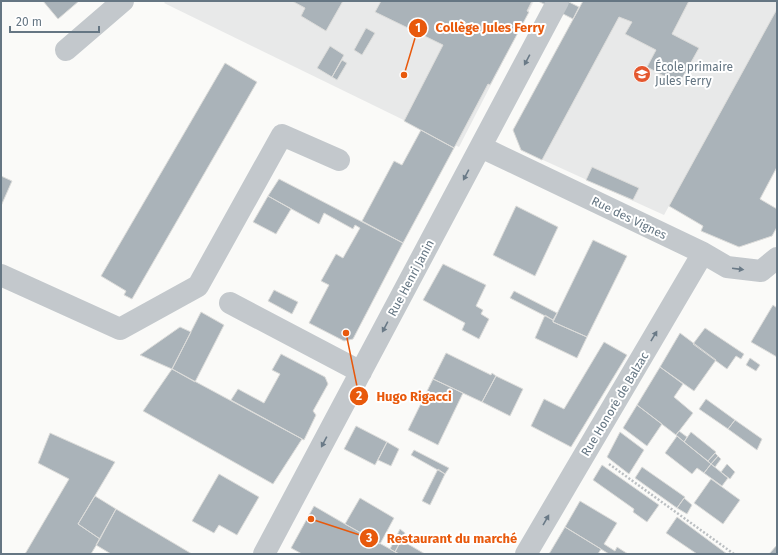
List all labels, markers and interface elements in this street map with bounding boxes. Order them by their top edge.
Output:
scale bar [10,8,99,34]
text: 20 m [16,15,42,29]
callout: Collège Jules Ferry [408,15,552,40]
text: Collège Jules Ferry [436,20,545,35]
text: 1 [415,21,421,35]
one-way arrow [523,54,530,66]
place label: École primaire Jules Ferry [655,59,733,88]
school or university icon: École primaire Jules Ferry [632,64,652,84]
one-way arrow [462,169,469,181]
street label: Rue des Vignes [589,194,669,242]
street label: Rue Henri Janin [385,237,437,319]
one-way arrow [732,265,744,272]
one-way arrow [382,321,388,333]
one-way arrow [651,330,658,342]
street label: Rue Honoré de Balzac [578,349,652,458]
callout: Hugo Rigacci [349,384,460,409]
text: 2 [356,389,362,403]
text: Hugo Rigacci [376,389,452,404]
one-way arrow [321,436,327,447]
one-way arrow [542,514,549,526]
callout: Restaurant du marché [359,526,525,551]
text: 3 [365,531,372,545]
text: Restaurant du marché [387,531,517,546]

